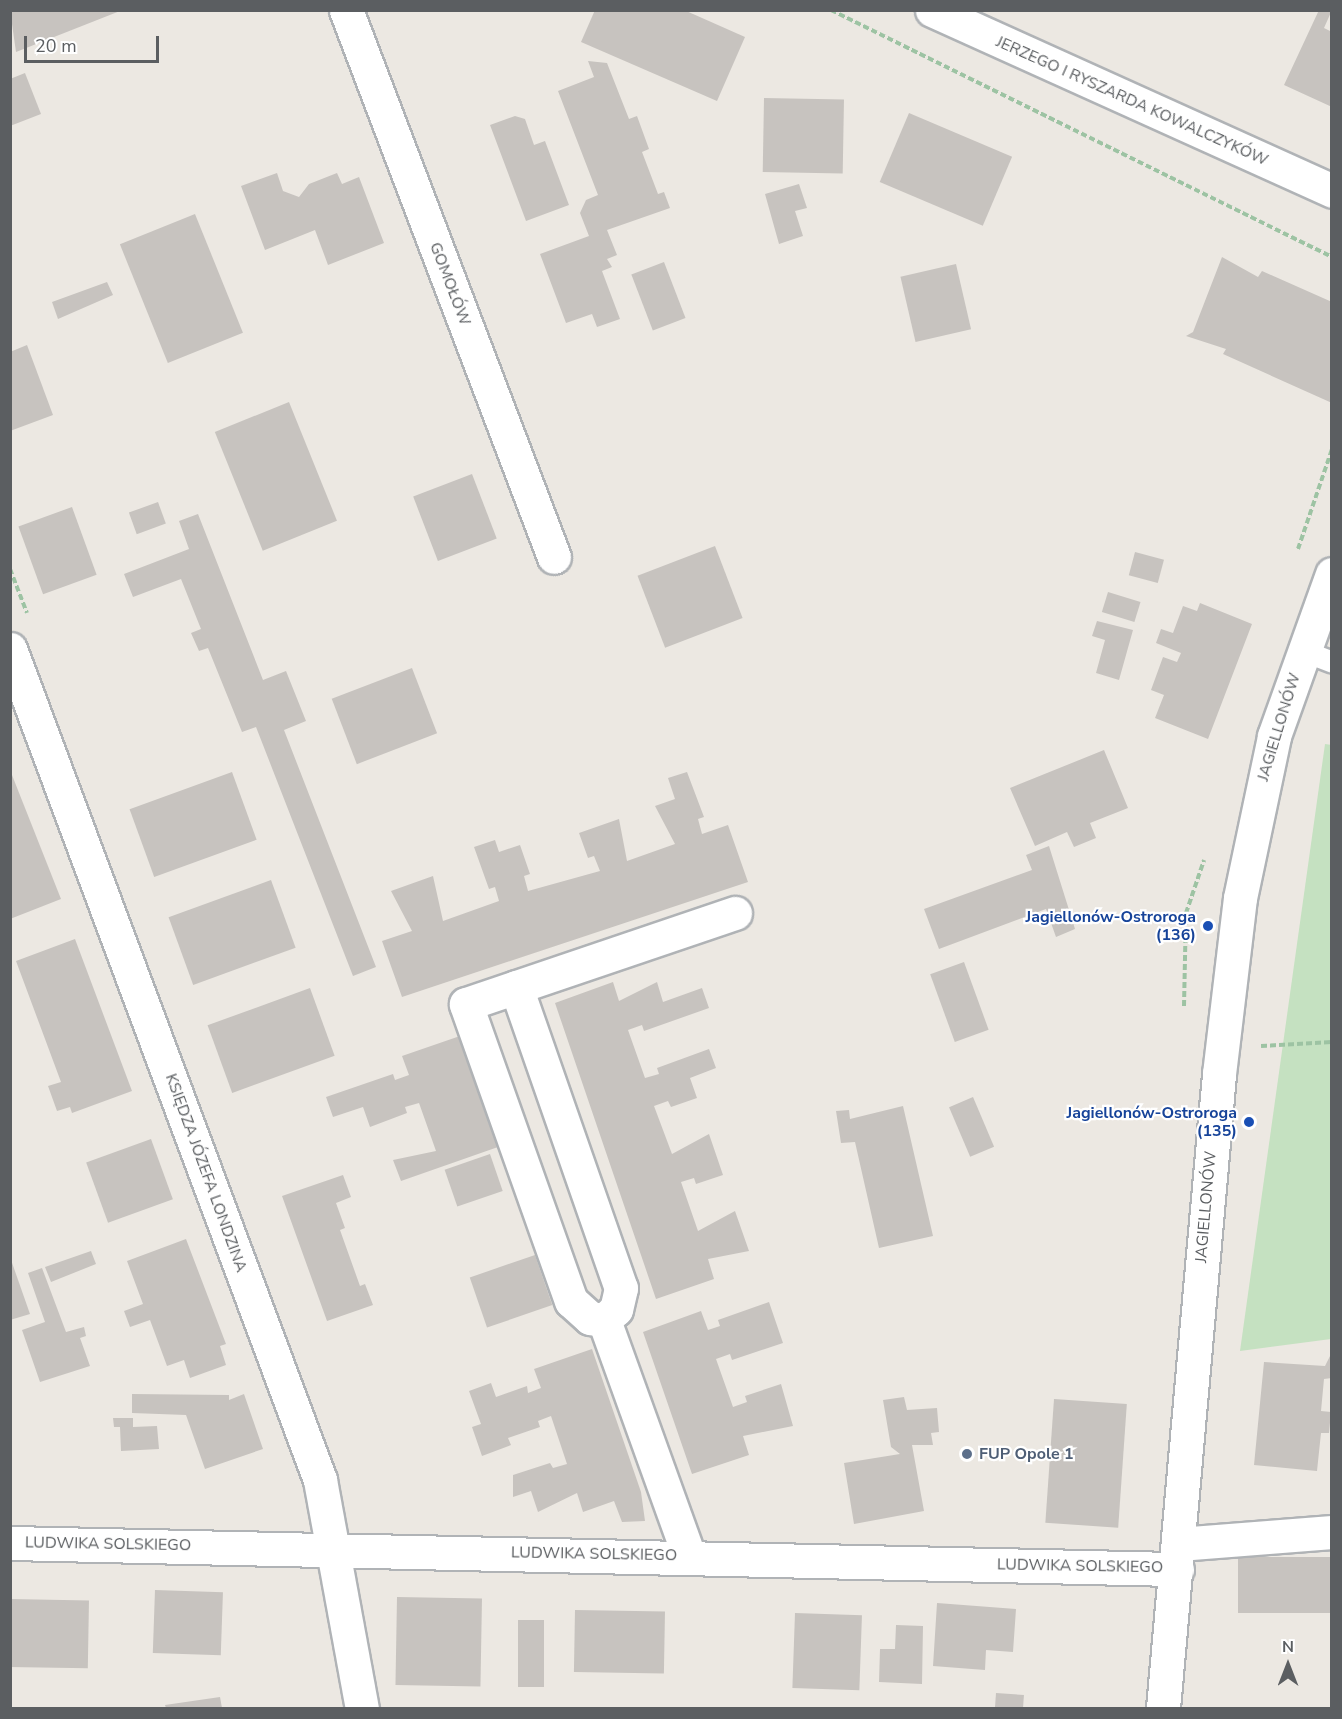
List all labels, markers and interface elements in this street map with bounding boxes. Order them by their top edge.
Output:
scale bar [27,24,162,62]
street label: JERZEGO I RYSZARDA KOWALCZYKÓW [993,32,1271,170]
text: 20 m [35,34,77,58]
street label: GOMOŁÓW [425,240,475,328]
street label: JAGIELLONÓW [1253,671,1305,783]
place label: Jagiellonów-Ostroroga (136) [1026,907,1196,945]
marker: Jagiellonów-Ostroroga (136) [1201,919,1215,933]
street label: KSIĘDZA JÓZEFA LONDZINA [161,1071,251,1275]
place label: Jagiellonów-Ostroroga (135) [1067,1103,1237,1141]
marker: Jagiellonów-Ostroroga (135) [1242,1115,1256,1129]
street label: JAGIELLONÓW [1192,1150,1220,1264]
place label: FUP Opole 1 [979,1444,1074,1464]
marker: FUP Opole 1 [960,1447,974,1461]
street label: LUDWIKA SOLSKIEGO [25,1533,191,1555]
street label: LUDWIKA SOLSKIEGO [511,1543,677,1565]
street label: LUDWIKA SOLSKIEGO [997,1555,1163,1577]
north arrow [1258,1635,1318,1695]
text: N [1282,1636,1294,1658]

